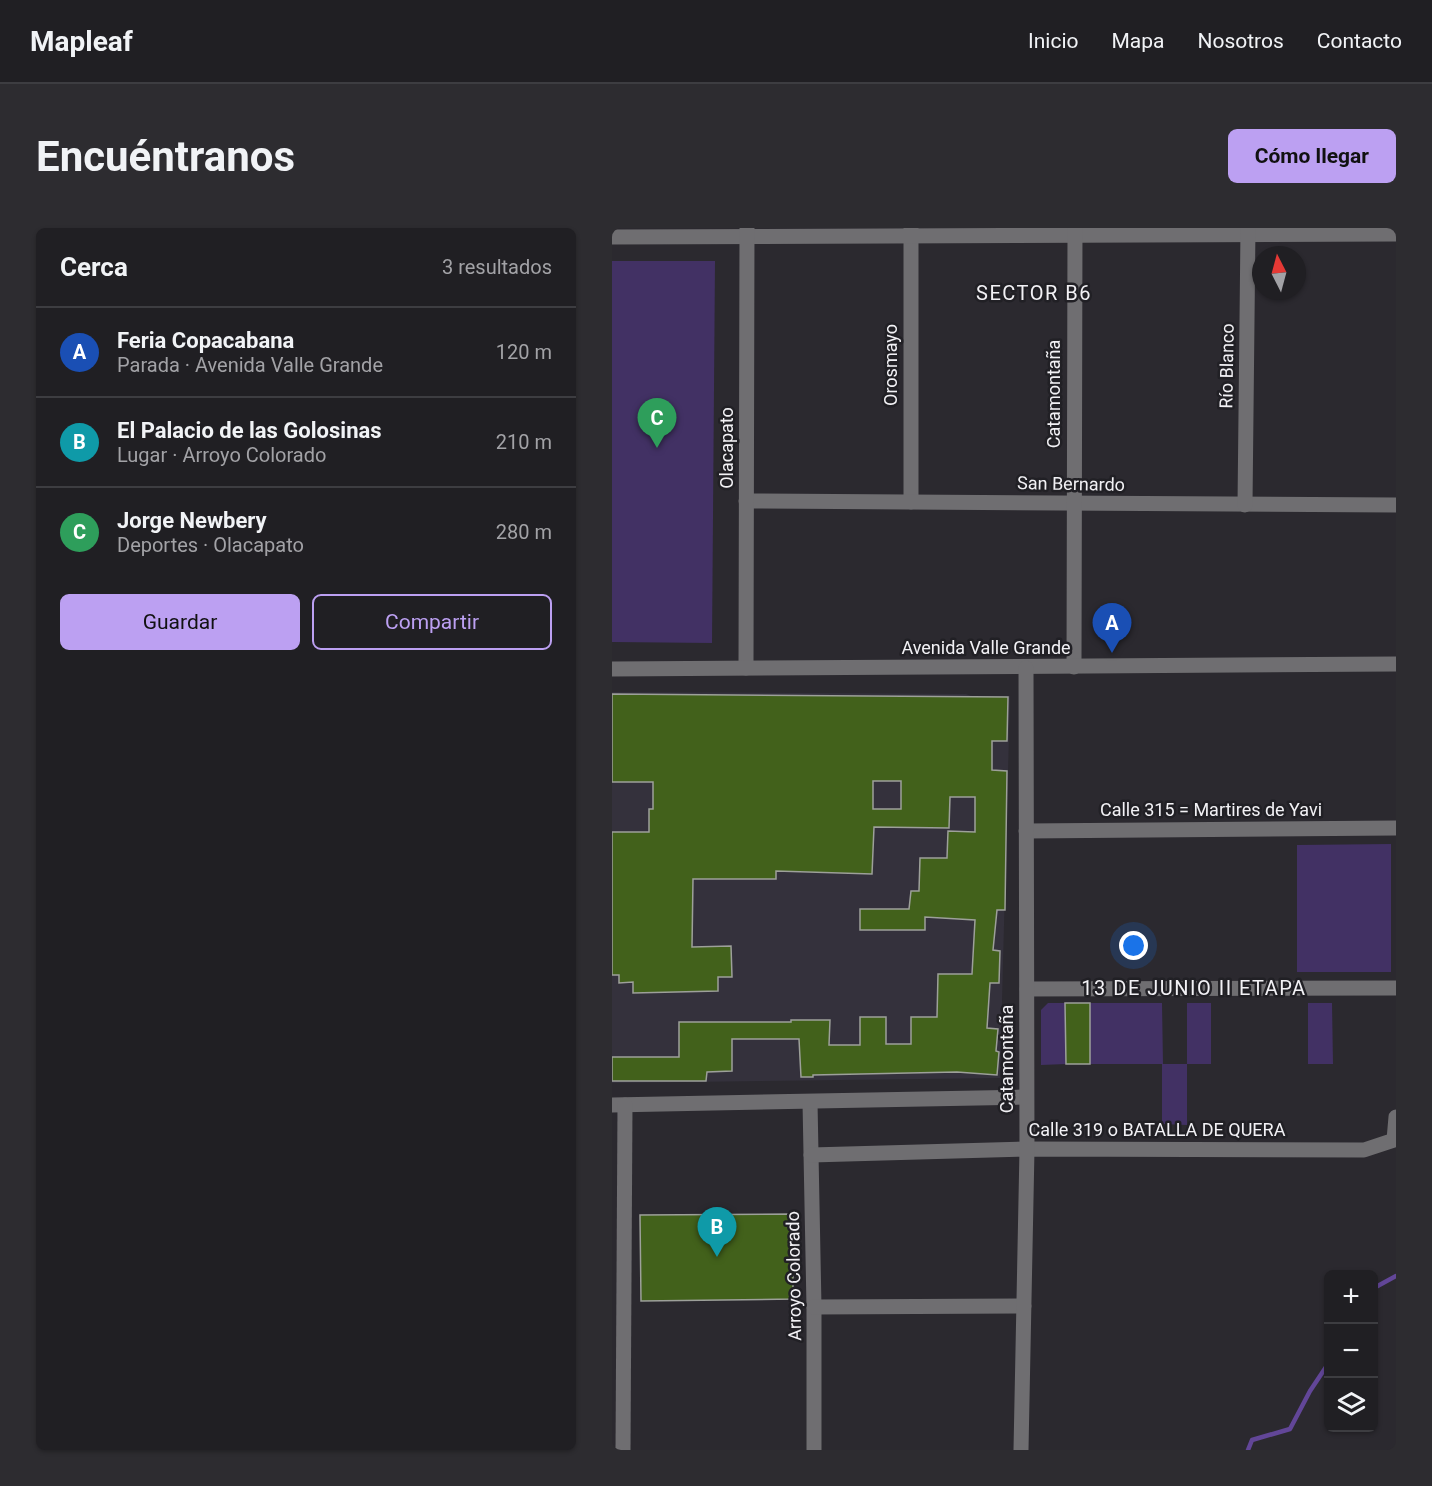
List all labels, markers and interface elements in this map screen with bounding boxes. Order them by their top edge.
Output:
text: Mapleaf [30,25,133,58]
text: Inicio [1028,29,1078,53]
text: Mapa [1111,29,1164,53]
text: Nosotros [1197,29,1284,53]
text: Contacto [1317,29,1402,53]
button: Cómo llegar [1228,129,1396,183]
text: Encuéntranos [36,132,295,181]
north arrow [1252,246,1306,300]
text: Cerca [60,252,128,282]
text: 3 resultados [442,255,552,279]
district label: SECTOR B6 [976,281,1092,305]
street label: Río Blanco [1215,323,1238,409]
street label: Orosmayo [880,324,901,406]
text: Feria Copacabana [117,328,294,353]
text: A [73,340,86,364]
text: 120 m [496,340,552,364]
street label: Catamontaña [1043,340,1064,448]
text: Parada · Avenida Valle Grande [117,353,383,377]
pin: C [638,398,676,448]
street label: Olacapato [716,407,737,489]
text: El Palacio de las Golosinas [117,418,382,443]
text: B [73,430,86,454]
text: 210 m [496,430,552,454]
text: Lugar · Arroyo Colorado [117,443,326,467]
street label: San Bernardo [1017,472,1125,495]
text: Jorge Newbery [117,508,267,533]
text: C [73,520,86,544]
text: 280 m [496,520,552,544]
text: Deportes · Olacapato [117,533,304,557]
button: Guardar [60,594,300,650]
button: Compartir [312,594,552,650]
pin: A [1092,604,1132,653]
street label: Avenida Valle Grande [901,637,1071,658]
street label: Calle 315 = Martires de Yavi [1100,799,1322,820]
your location [1119,931,1148,960]
district label: 13 DE JUNIO II ETAPA [1081,976,1307,1000]
street label: Catamontaña [996,1005,1017,1113]
street label: Calle 319 o BATALLA DE QUERA [1029,1119,1286,1140]
pin: B [698,1208,736,1257]
street label: Arroyo Colorado [782,1211,805,1341]
map controls [1324,1270,1378,1432]
button: + [1324,1270,1378,1324]
button: − [1324,1324,1378,1378]
button: layers [1324,1378,1378,1432]

